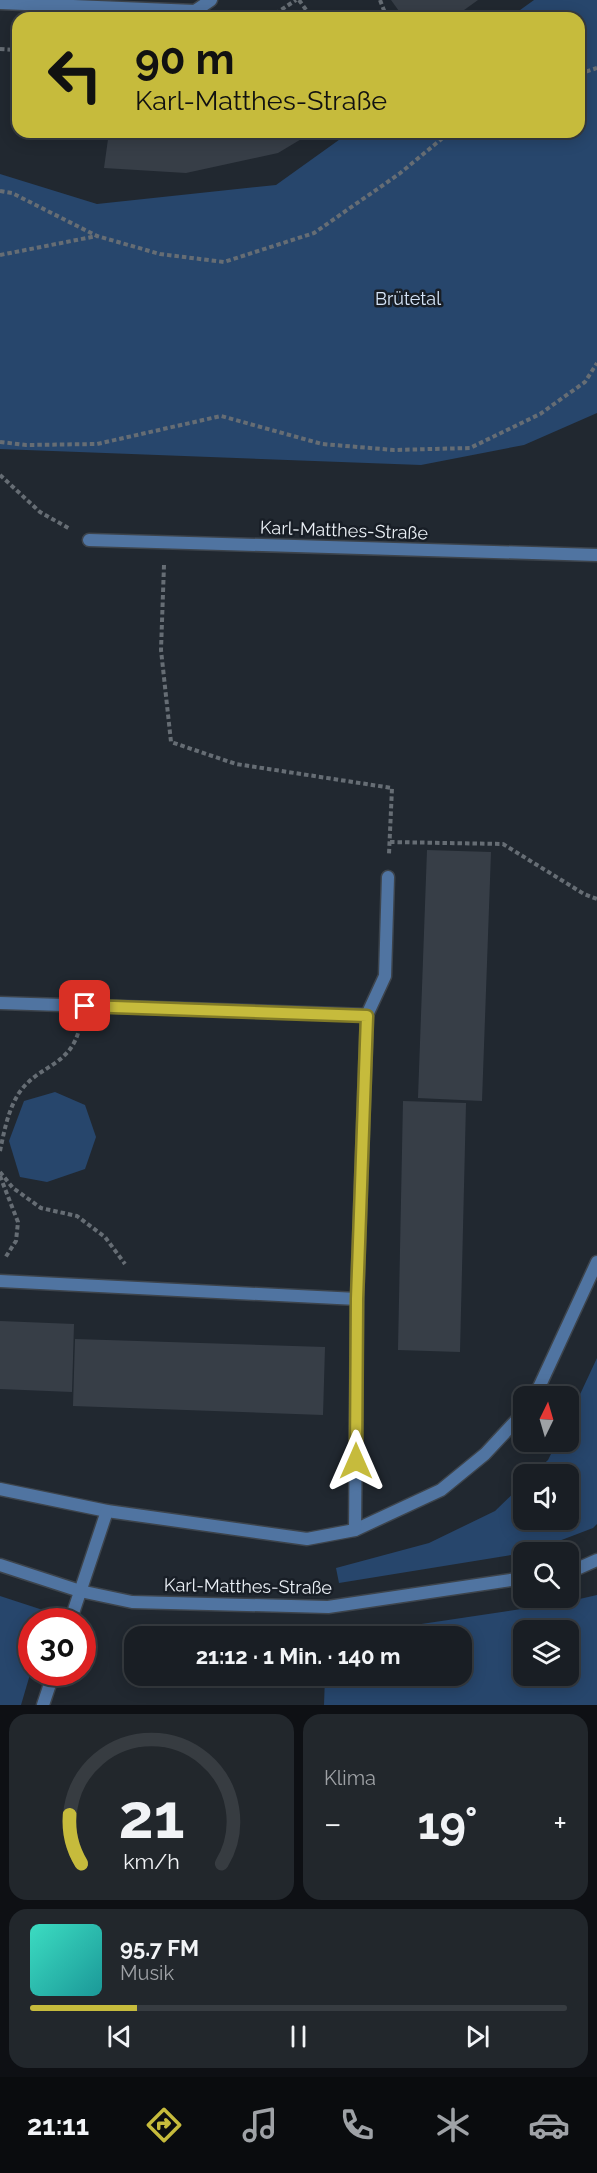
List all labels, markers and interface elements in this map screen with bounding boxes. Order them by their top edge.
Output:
text: 90 m [135,35,235,84]
icon: left [36,36,114,114]
text: Karl-Matthes-Straße [135,85,387,116]
park label: Brütetal [375,288,441,309]
street label: Karl-Matthes-Straße [260,517,429,543]
pin [59,980,110,1031]
icon: arrive [68,989,101,1022]
north arrow [513,1386,579,1452]
map controls [513,1386,579,1686]
position arrow [324,1429,388,1493]
button: sound [513,1464,579,1530]
button: search [513,1542,579,1608]
street label: Karl-Matthes-Straße [164,1574,333,1598]
speed limit sign: 30 [18,1608,96,1686]
button: layers [513,1620,579,1686]
text: 21:12 · 1 Min. · 140 m [196,1643,400,1669]
text: Klima [324,1766,376,1790]
text: 21 [118,1779,185,1853]
text: 19° [417,1797,478,1850]
text: − [324,1804,342,1843]
text: + [553,1804,567,1843]
text: km/h [123,1849,180,1874]
text: 95.7 FM [120,1935,199,1961]
text: Musik [120,1961,174,1985]
icon: previous [103,2020,136,2053]
icon: pause [282,2020,315,2053]
icon: next [461,2020,494,2053]
icon: directions [143,2104,185,2146]
icon: music [239,2104,281,2146]
icon: phone [336,2104,378,2146]
icon: climate [432,2104,474,2146]
icon: car [528,2104,570,2146]
text: 21:11 [27,2110,89,2141]

